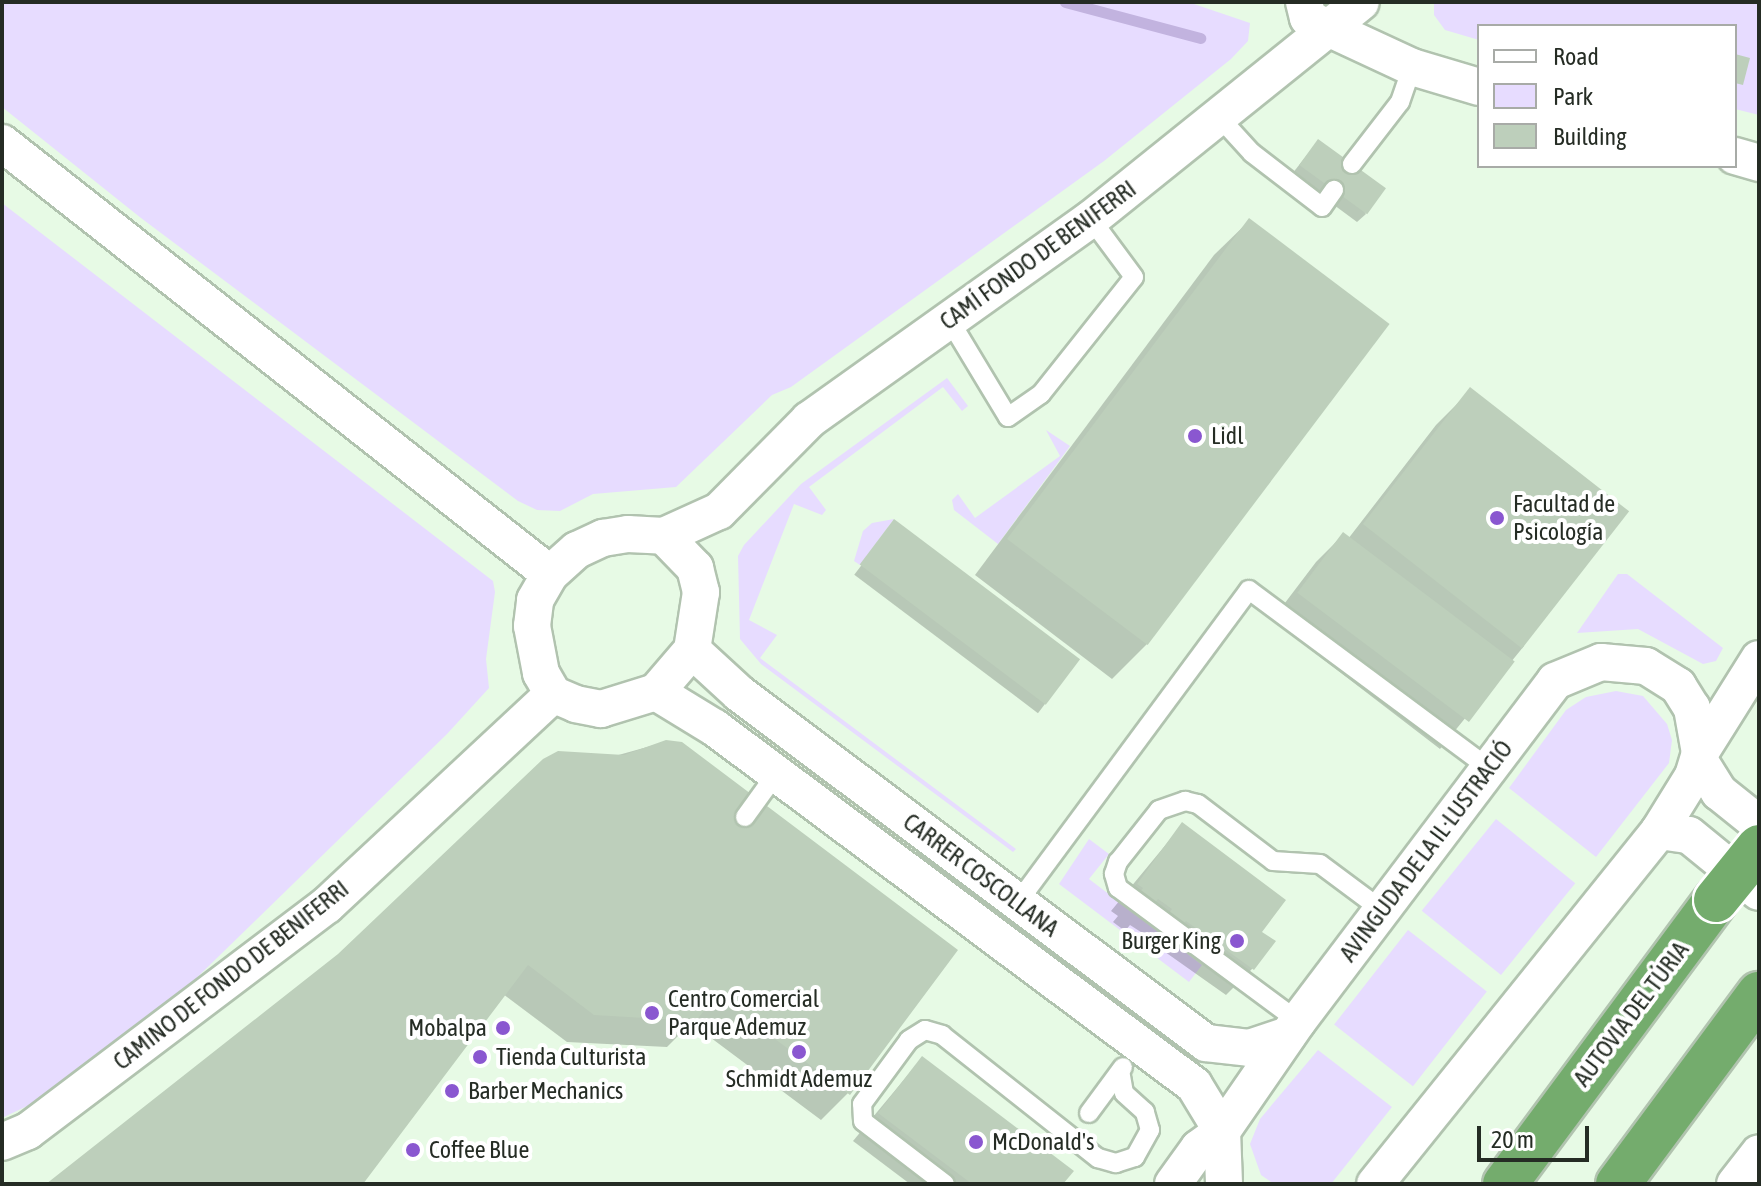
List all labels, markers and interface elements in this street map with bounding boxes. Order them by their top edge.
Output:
legend [1477,24,1737,168]
text: Road [1553,43,1599,70]
text: Park [1553,83,1593,110]
text: Building [1553,123,1626,150]
street label: CAMÍ FONDO DE BENIFERRI [934,174,1142,336]
place label: Lidl [1211,422,1244,450]
marker: Lidl [1186,427,1204,445]
place label: Facultad de Psicología [1513,490,1615,546]
marker: Facultad de Psicología [1488,509,1506,527]
street label: AVINGUDA DE LA IL·LUSTRACIÓ [1333,735,1519,967]
street label: CARRER COSCOLLANA [898,807,1064,943]
street label: CAMINO DE FONDO DE BENIFERRI [108,874,354,1076]
place label: Burger King [1121,927,1221,955]
marker: Burger King [1228,932,1246,950]
street label: AUTOVIA DEL TÚRIA [1567,936,1695,1092]
place label: Centro Comercial Parque Ademuz [668,985,819,1041]
marker: Centro Comercial Parque Ademuz [643,1004,661,1022]
place label: Mobalpa [408,1014,487,1042]
marker: Mobalpa [494,1019,512,1037]
place label: Tienda Culturista [496,1043,646,1071]
marker: Schmidt Ademuz [790,1043,808,1061]
marker: Tienda Culturista [471,1048,489,1066]
place label: Schmidt Ademuz [726,1065,872,1093]
place label: Barber Mechanics [468,1077,623,1105]
marker: Barber Mechanics [443,1082,461,1100]
scale bar [1481,1110,1593,1160]
text: 20 m [1491,1126,1534,1153]
place label: McDonald's [992,1128,1094,1156]
marker: McDonald's [967,1133,985,1151]
place label: Coffee Blue [429,1136,529,1164]
marker: Coffee Blue [404,1141,422,1159]

